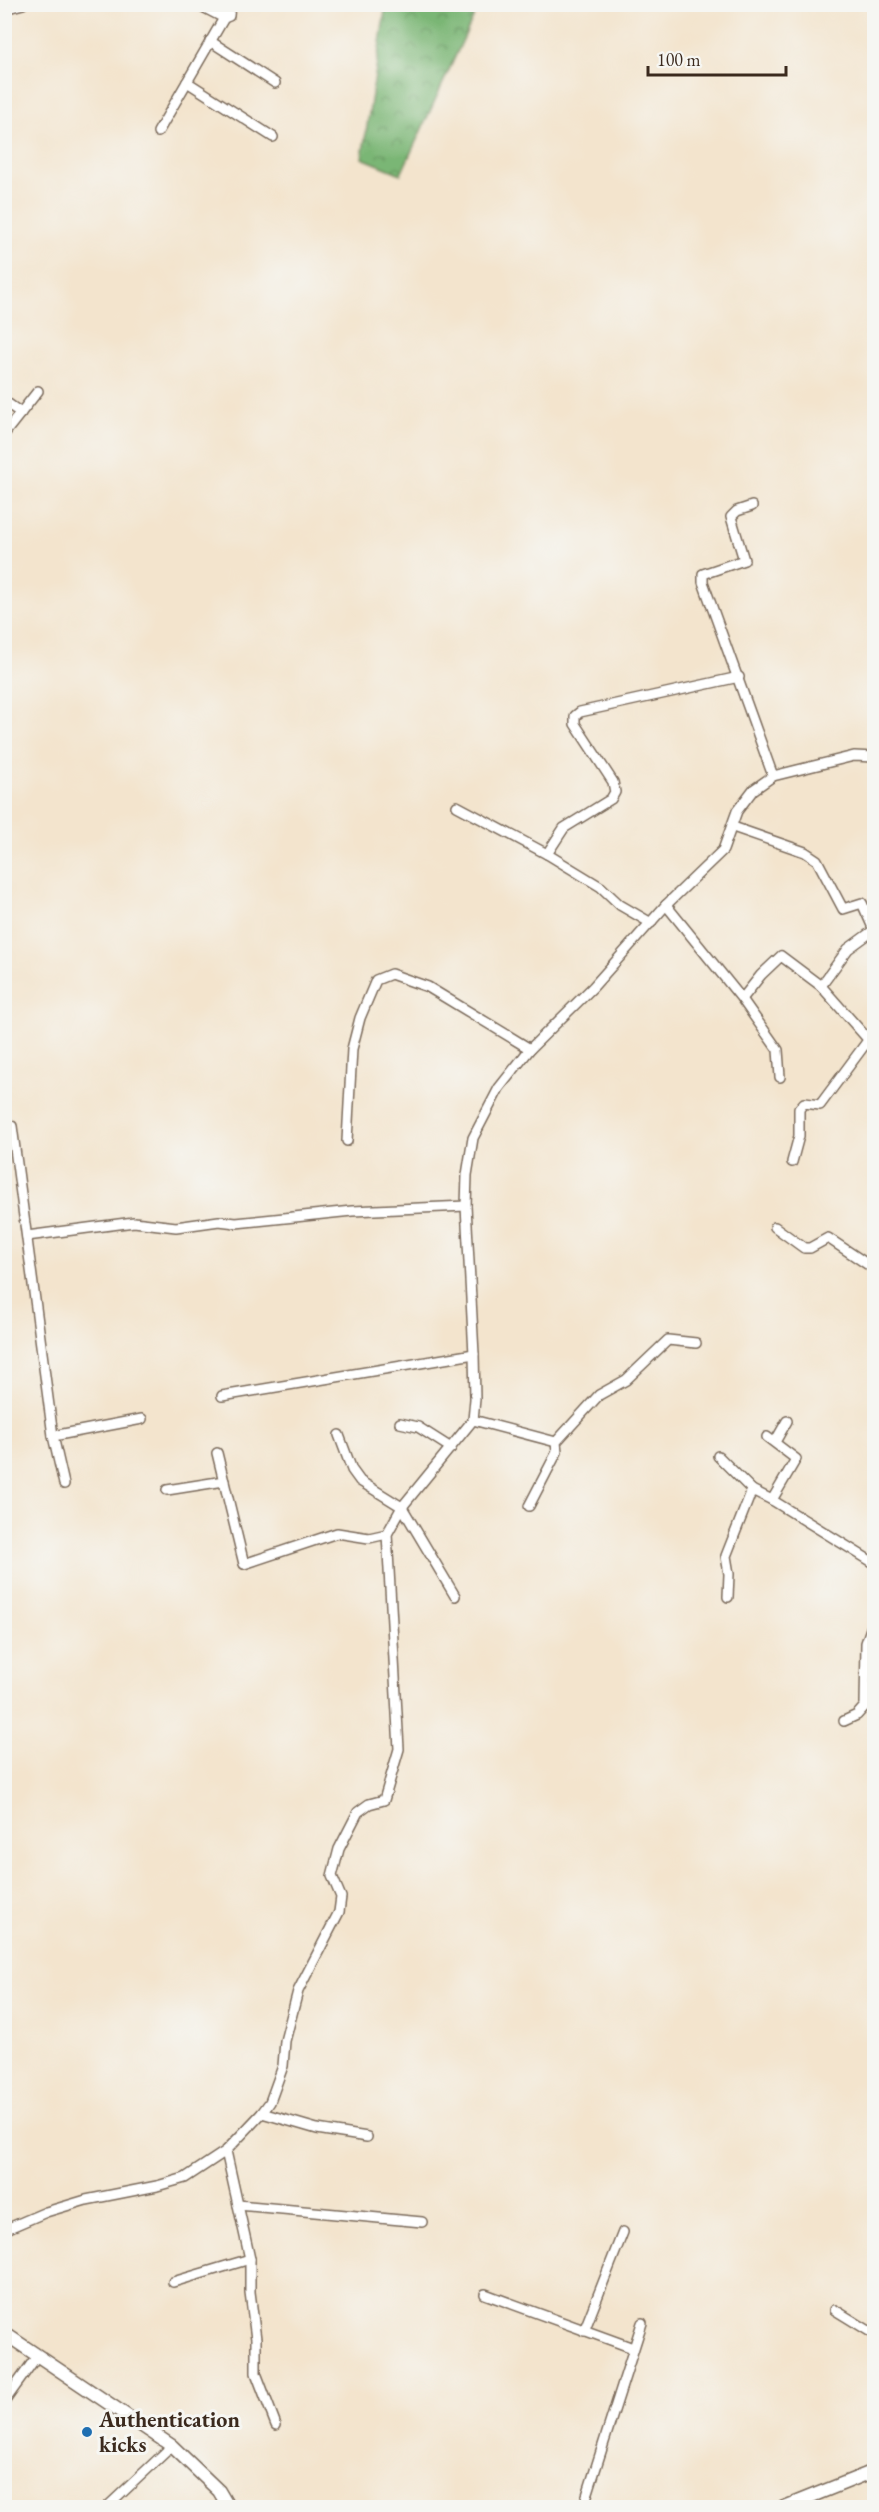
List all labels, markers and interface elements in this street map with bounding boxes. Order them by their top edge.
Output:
scale bar [648,39,786,77]
text: 100 m [657,48,701,71]
place label: Authentication kicks [98,2405,240,2459]
marker: Authentication kicks [80,2425,94,2439]

